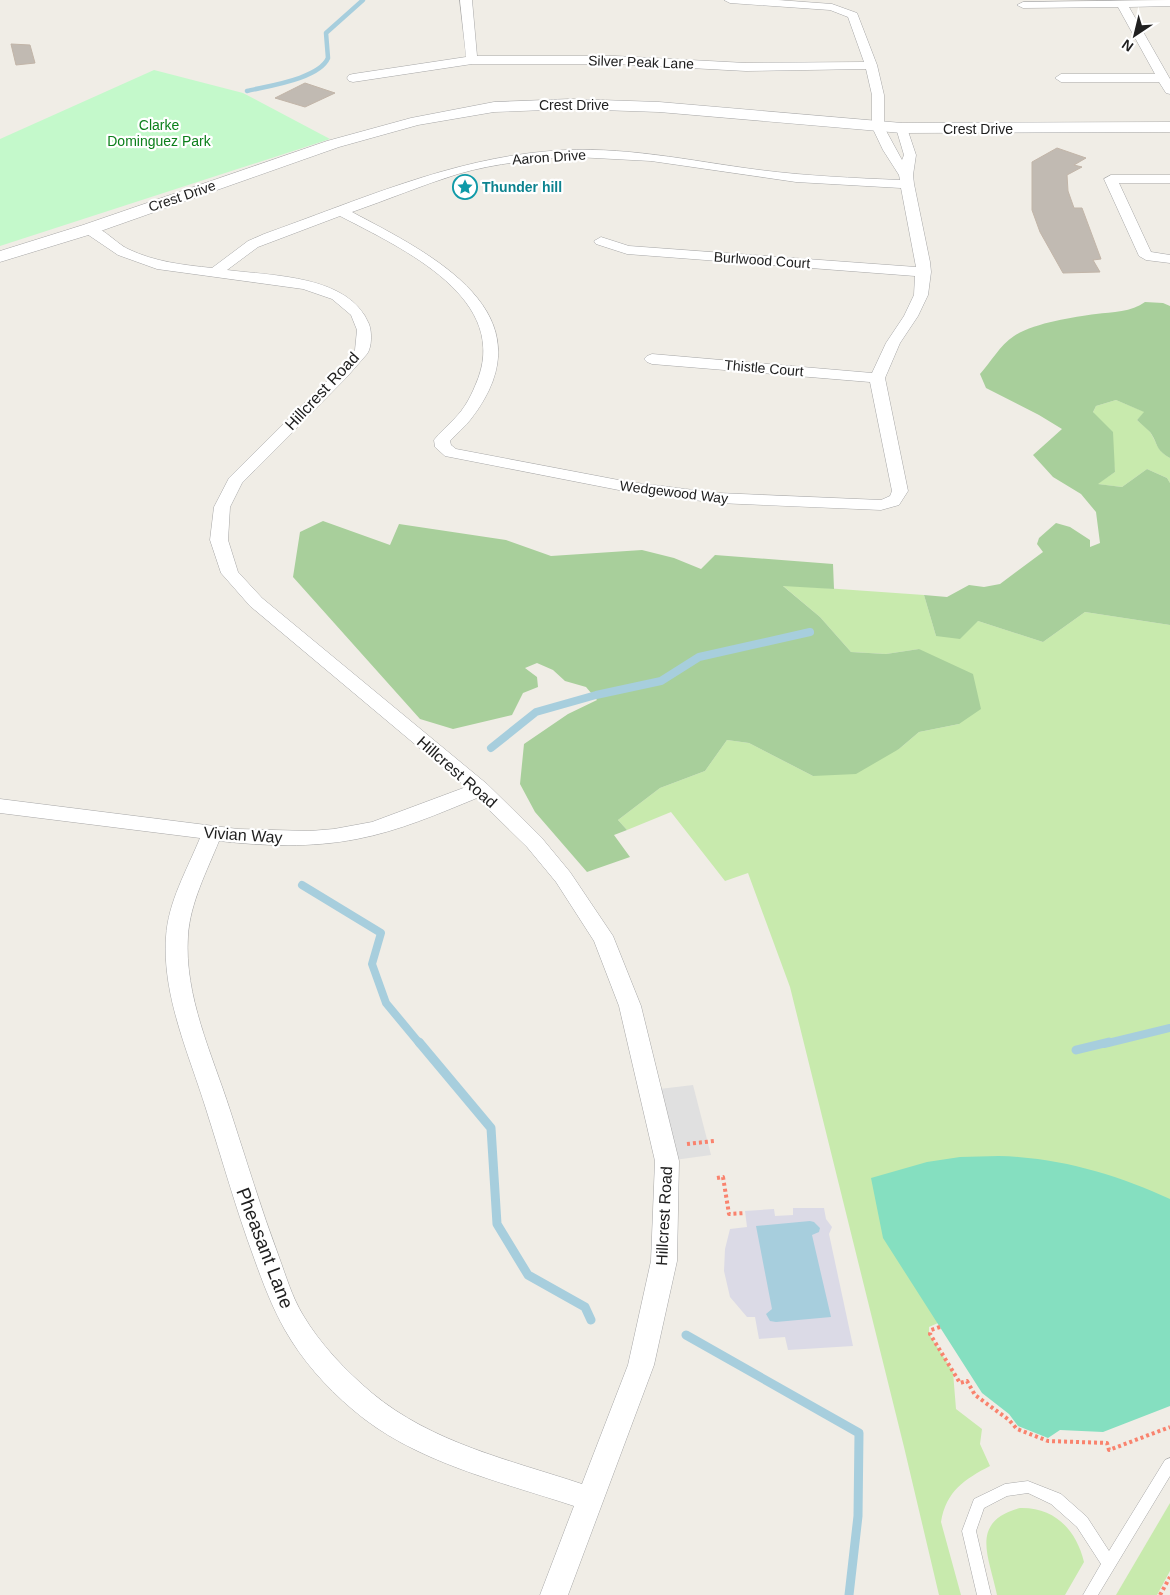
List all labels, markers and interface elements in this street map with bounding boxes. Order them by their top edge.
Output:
north arrow [1110,10,1160,60]
text: N [1119,36,1136,55]
street label: Silver Peak Lane [588,52,694,72]
street label: Crest Drive [539,97,609,113]
park label: Clarke Dominguez Park [107,117,212,149]
street label: Crest Drive [943,121,1013,137]
street label: Aaron Drive [512,146,587,168]
place icon: Thunder hill [452,174,478,200]
street label: Crest Drive [146,177,218,215]
place label: Thunder hill [482,179,562,195]
street label: Burlwood Court [713,249,811,271]
street label: Hillcrest Road [282,349,362,433]
street label: Thistle Court [724,357,804,379]
street label: Wedgewood Way [619,477,729,507]
street label: Hillcrest Road [414,733,500,811]
street label: Vivian Way [203,824,283,846]
street label: Hillcrest Road [653,1166,675,1266]
street label: Pheasant Lane [232,1185,298,1311]

